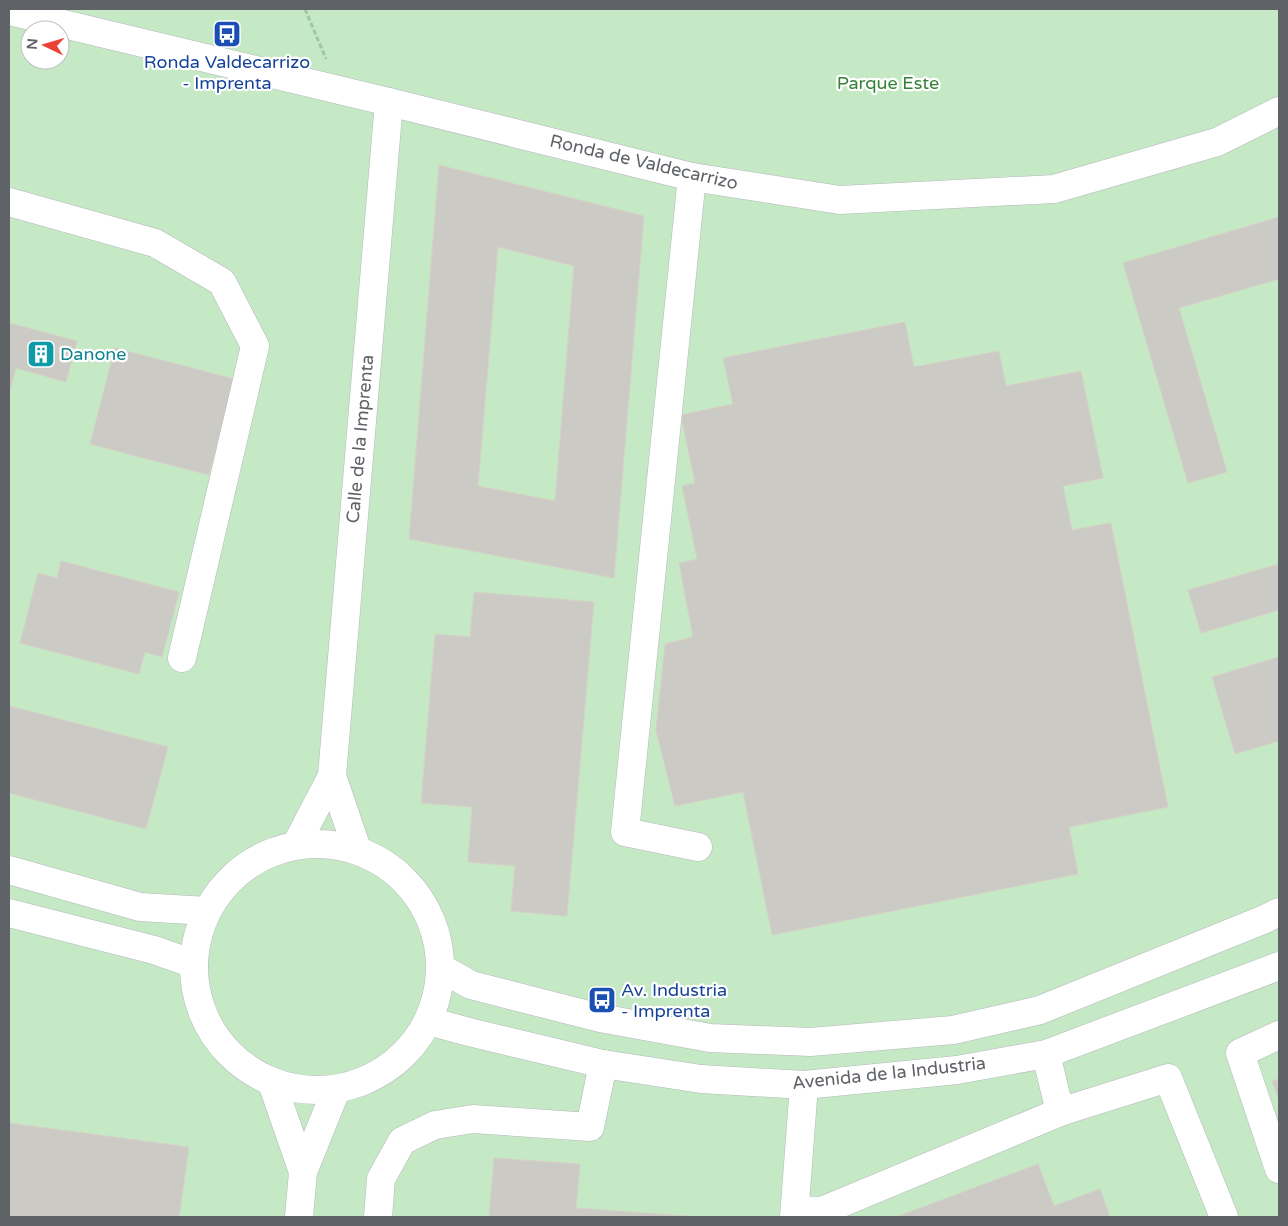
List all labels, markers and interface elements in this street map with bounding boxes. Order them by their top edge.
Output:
bus stop icon: Ronda Valdecarrizo - Imprenta [212,19,242,49]
north arrow [20,20,70,70]
text: N [24,38,42,50]
place label: Ronda Valdecarrizo - Imprenta [144,51,310,94]
park label: Parque Este [837,72,939,94]
street label: Ronda de Valdecarrizo [548,130,740,194]
building icon: Danone [26,339,56,369]
place label: Danone [60,343,127,365]
street label: Calle de la Imprenta [342,354,378,524]
place label: Av. Industria - Imprenta [621,979,727,1022]
bus stop icon: Av. Industria - Imprenta [587,985,617,1015]
street label: Avenida de la Industria [791,1052,987,1094]

